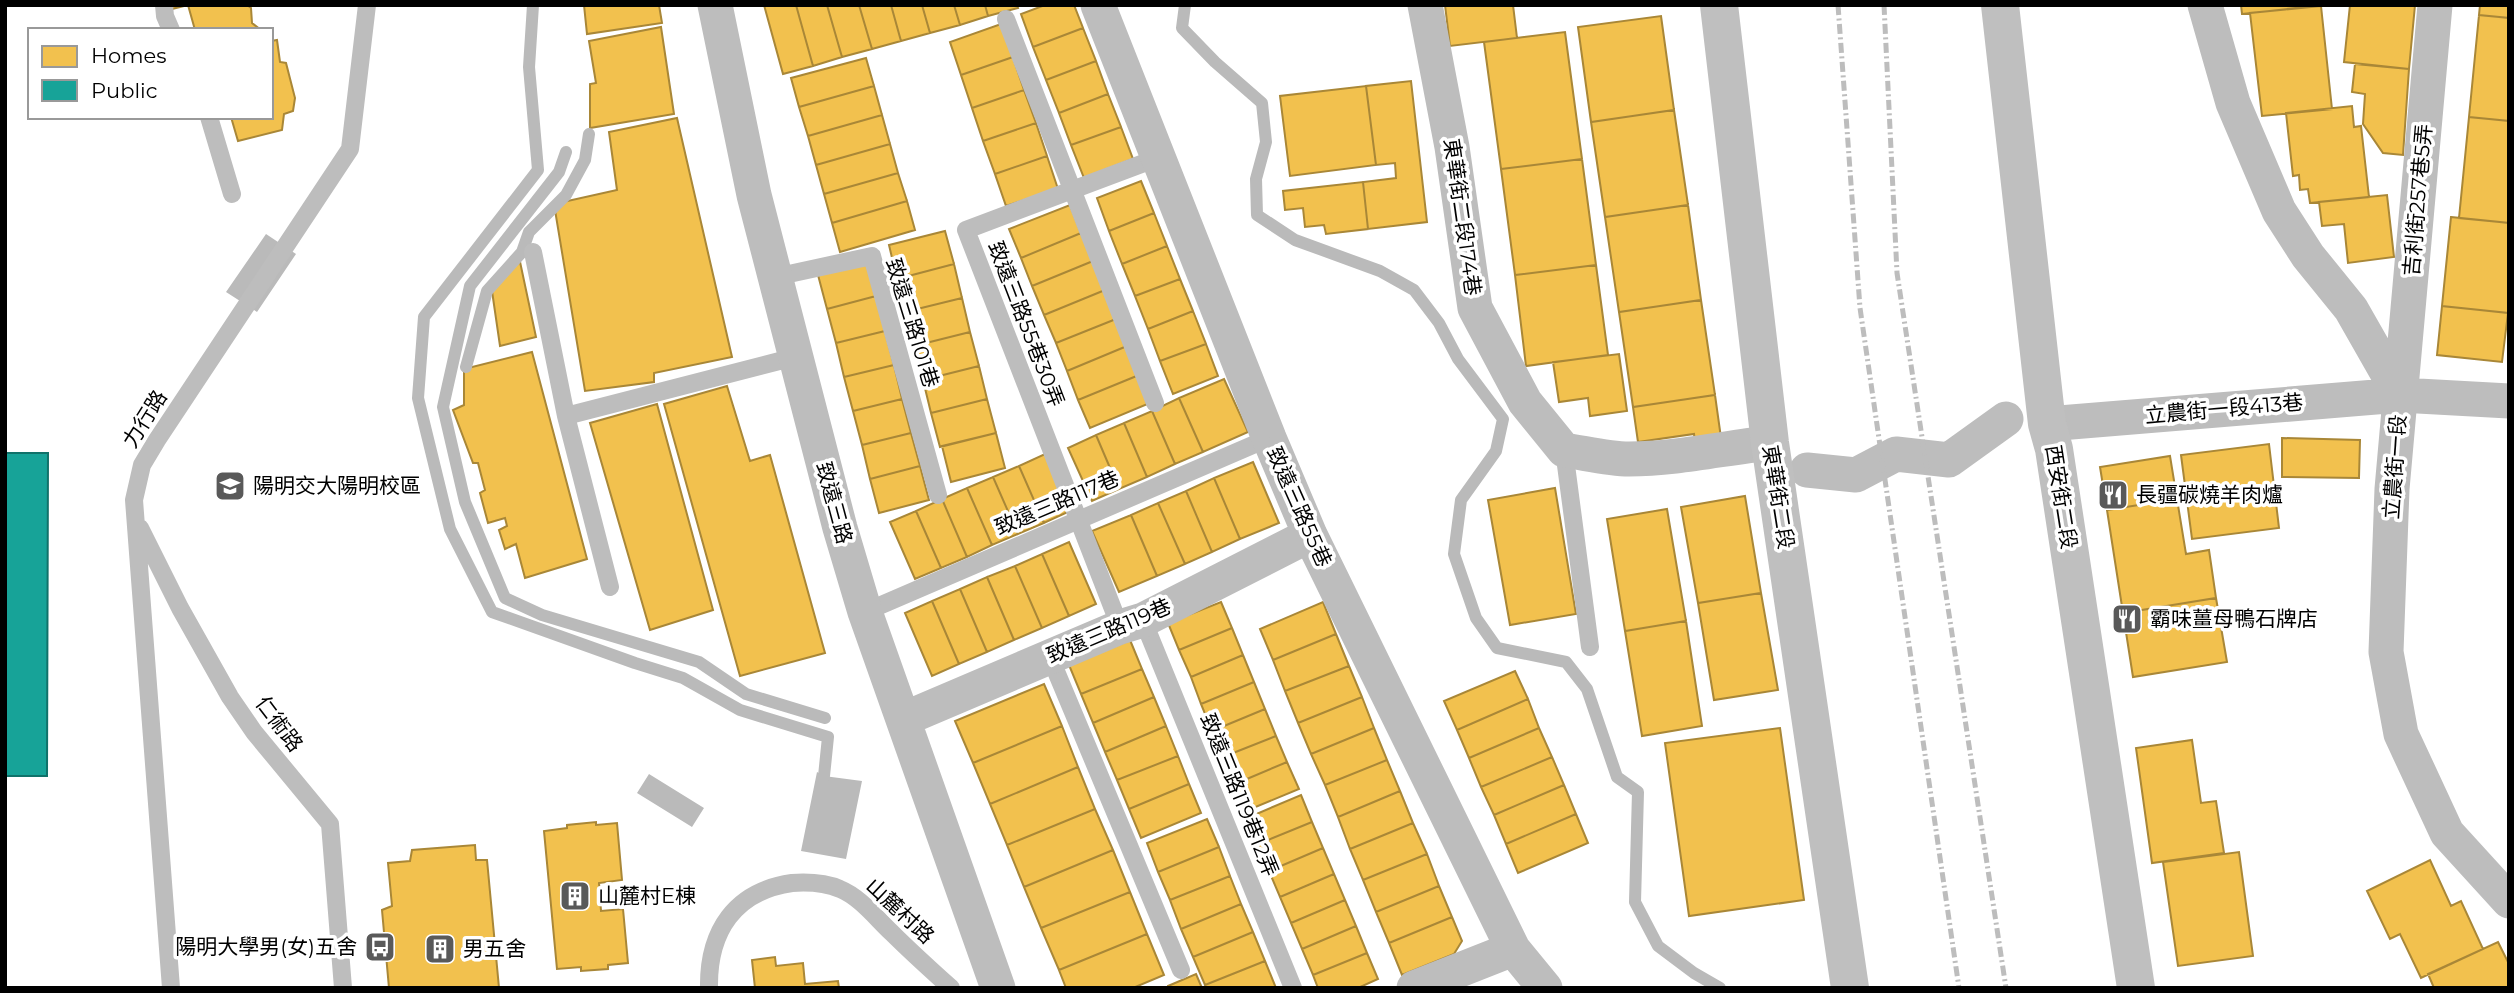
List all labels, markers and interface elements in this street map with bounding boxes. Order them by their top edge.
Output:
legend [28,28,273,119]
text: Homes [91,43,166,68]
text: Public [91,78,158,103]
street label: 吉利街257巷5弄 [2398,123,2437,277]
street label: 東華街二段174巷 [1439,137,1486,297]
street label: 致遠三路55巷30弄 [983,237,1070,410]
street label: 致遠三路101巷 [881,255,944,391]
street label: 力行路 [117,385,172,452]
street label: 立農街一段413巷 [2144,389,2304,428]
street label: 立農街一段 [2378,414,2411,520]
street label: 致遠三路55巷 [1262,443,1337,571]
street label: 東華街二段 [1758,443,1799,551]
street label: 西安街二段 [2041,443,2082,551]
street label: 致遠三路 [812,459,857,547]
street label: 致遠三路117巷 [991,465,1123,540]
school or university icon: 陽明交大陽明校區 [213,469,247,503]
place label: 陽明交大陽明校區 [253,473,421,498]
restaurant icon: 長疆碳燒羊肉爐 [2096,478,2130,512]
place label: 長疆碳燒羊肉爐 [2136,482,2283,507]
street label: 致遠三路119巷 [1043,593,1175,668]
restaurant icon: 霸味薑母鴨石牌店 [2110,602,2144,636]
place label: 霸味薑母鴨石牌店 [2150,606,2318,631]
street label: 仁術路 [250,691,308,756]
street label: 致遠三路119巷12弄 [1195,710,1284,880]
street label: 山麓村路 [861,873,940,948]
building icon: 山麓村E棟 [558,879,592,913]
place label: 山麓村E棟 [598,883,696,908]
bus stop icon: 陽明大學男(女)五舍 [363,930,397,964]
building icon: 男五舍 [423,932,457,966]
place label: 陽明大學男(女)五舍 [175,934,357,959]
place label: 男五舍 [463,936,526,961]

